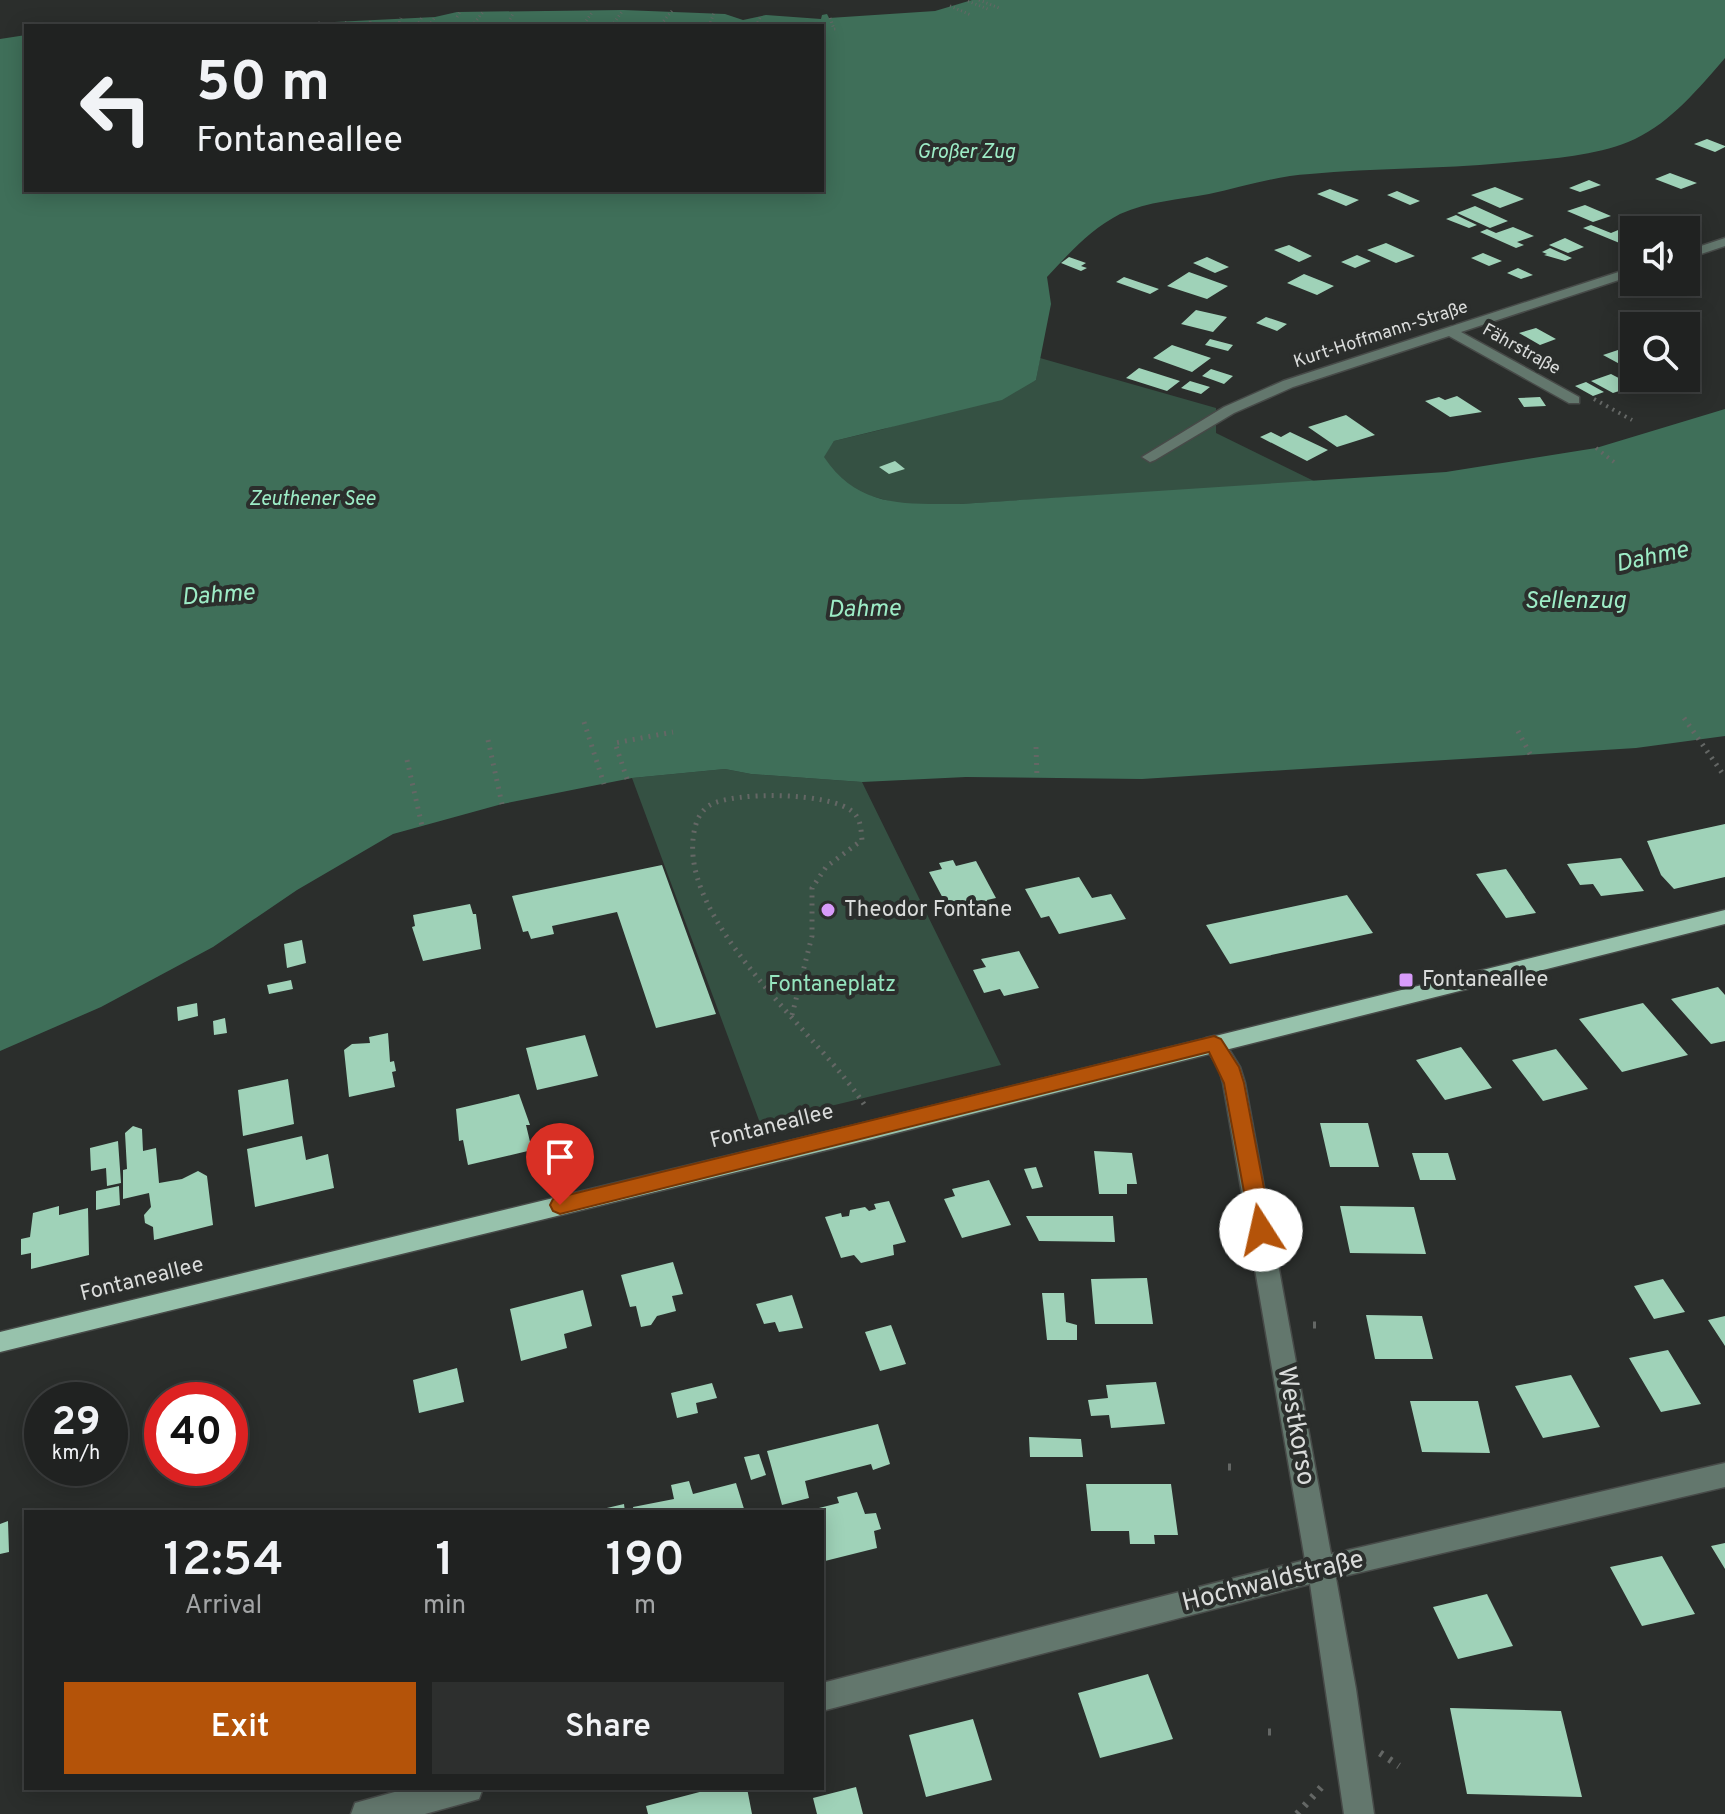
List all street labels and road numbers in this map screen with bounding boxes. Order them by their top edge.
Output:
street label: Kurt-Hoffmann-Straße [1291,296,1471,374]
street label: Fährstraße [1478,319,1564,381]
street label: Fontaneallee [707,1099,837,1155]
street label: Fontaneallee [77,1252,207,1308]
street label: Westkorso [1268,1364,1322,1488]
street label: Hochwaldstraße [1179,1543,1367,1621]

